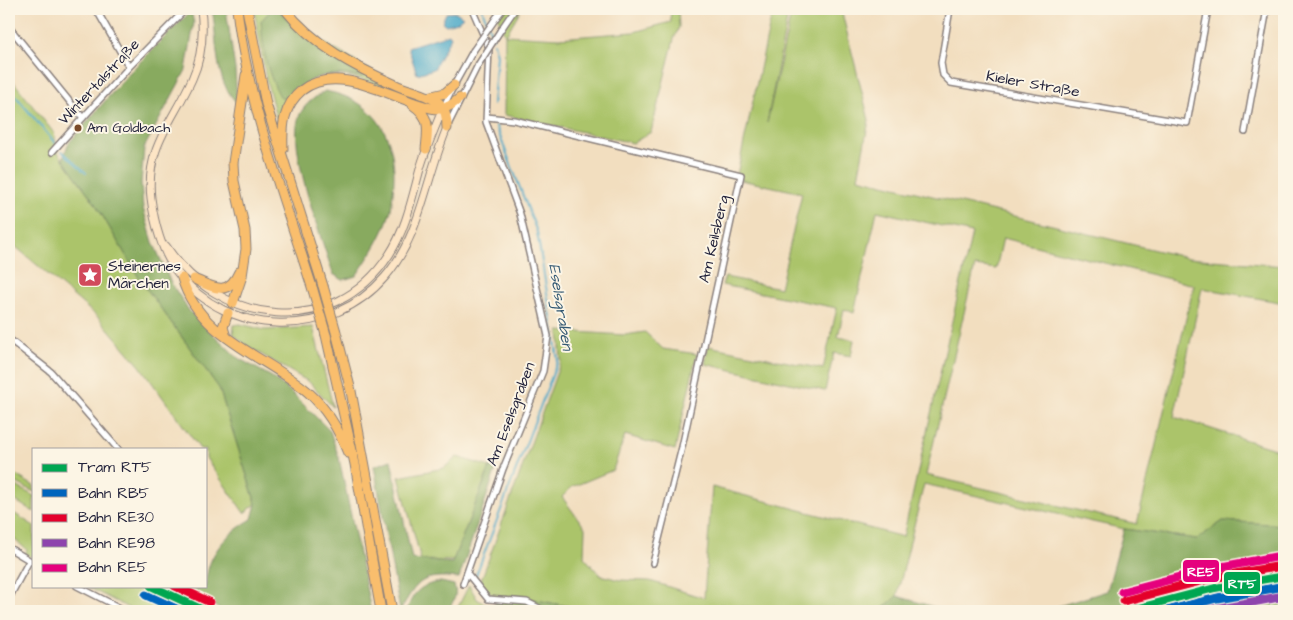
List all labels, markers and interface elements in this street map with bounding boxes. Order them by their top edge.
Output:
street label: Wintertalstraße [54,34,144,130]
street label: Kieler Straße [985,65,1081,103]
place label: Am Goldbach [87,118,170,138]
marker: Am Goldbach [73,123,83,133]
street label: Am Keilsberg [694,193,735,285]
place label: Steinernes Märchen [108,256,182,294]
place icon: Steinernes Märchen [77,262,103,288]
water label: Eselsgraben [542,262,579,354]
street label: Am Eselsgraben [482,359,542,469]
legend [32,448,208,588]
text: Tram RT5 [78,457,152,478]
text: Bahn RB5 [78,483,150,504]
text: Bahn RE30 [78,507,154,528]
text: Bahn RE98 [78,533,155,554]
text: Bahn RE5 [78,557,148,578]
line badge: RE5 [1182,559,1220,583]
text: RE5 [1187,562,1216,582]
line badge: RT5 [1223,571,1261,595]
text: RT5 [1228,574,1257,594]

